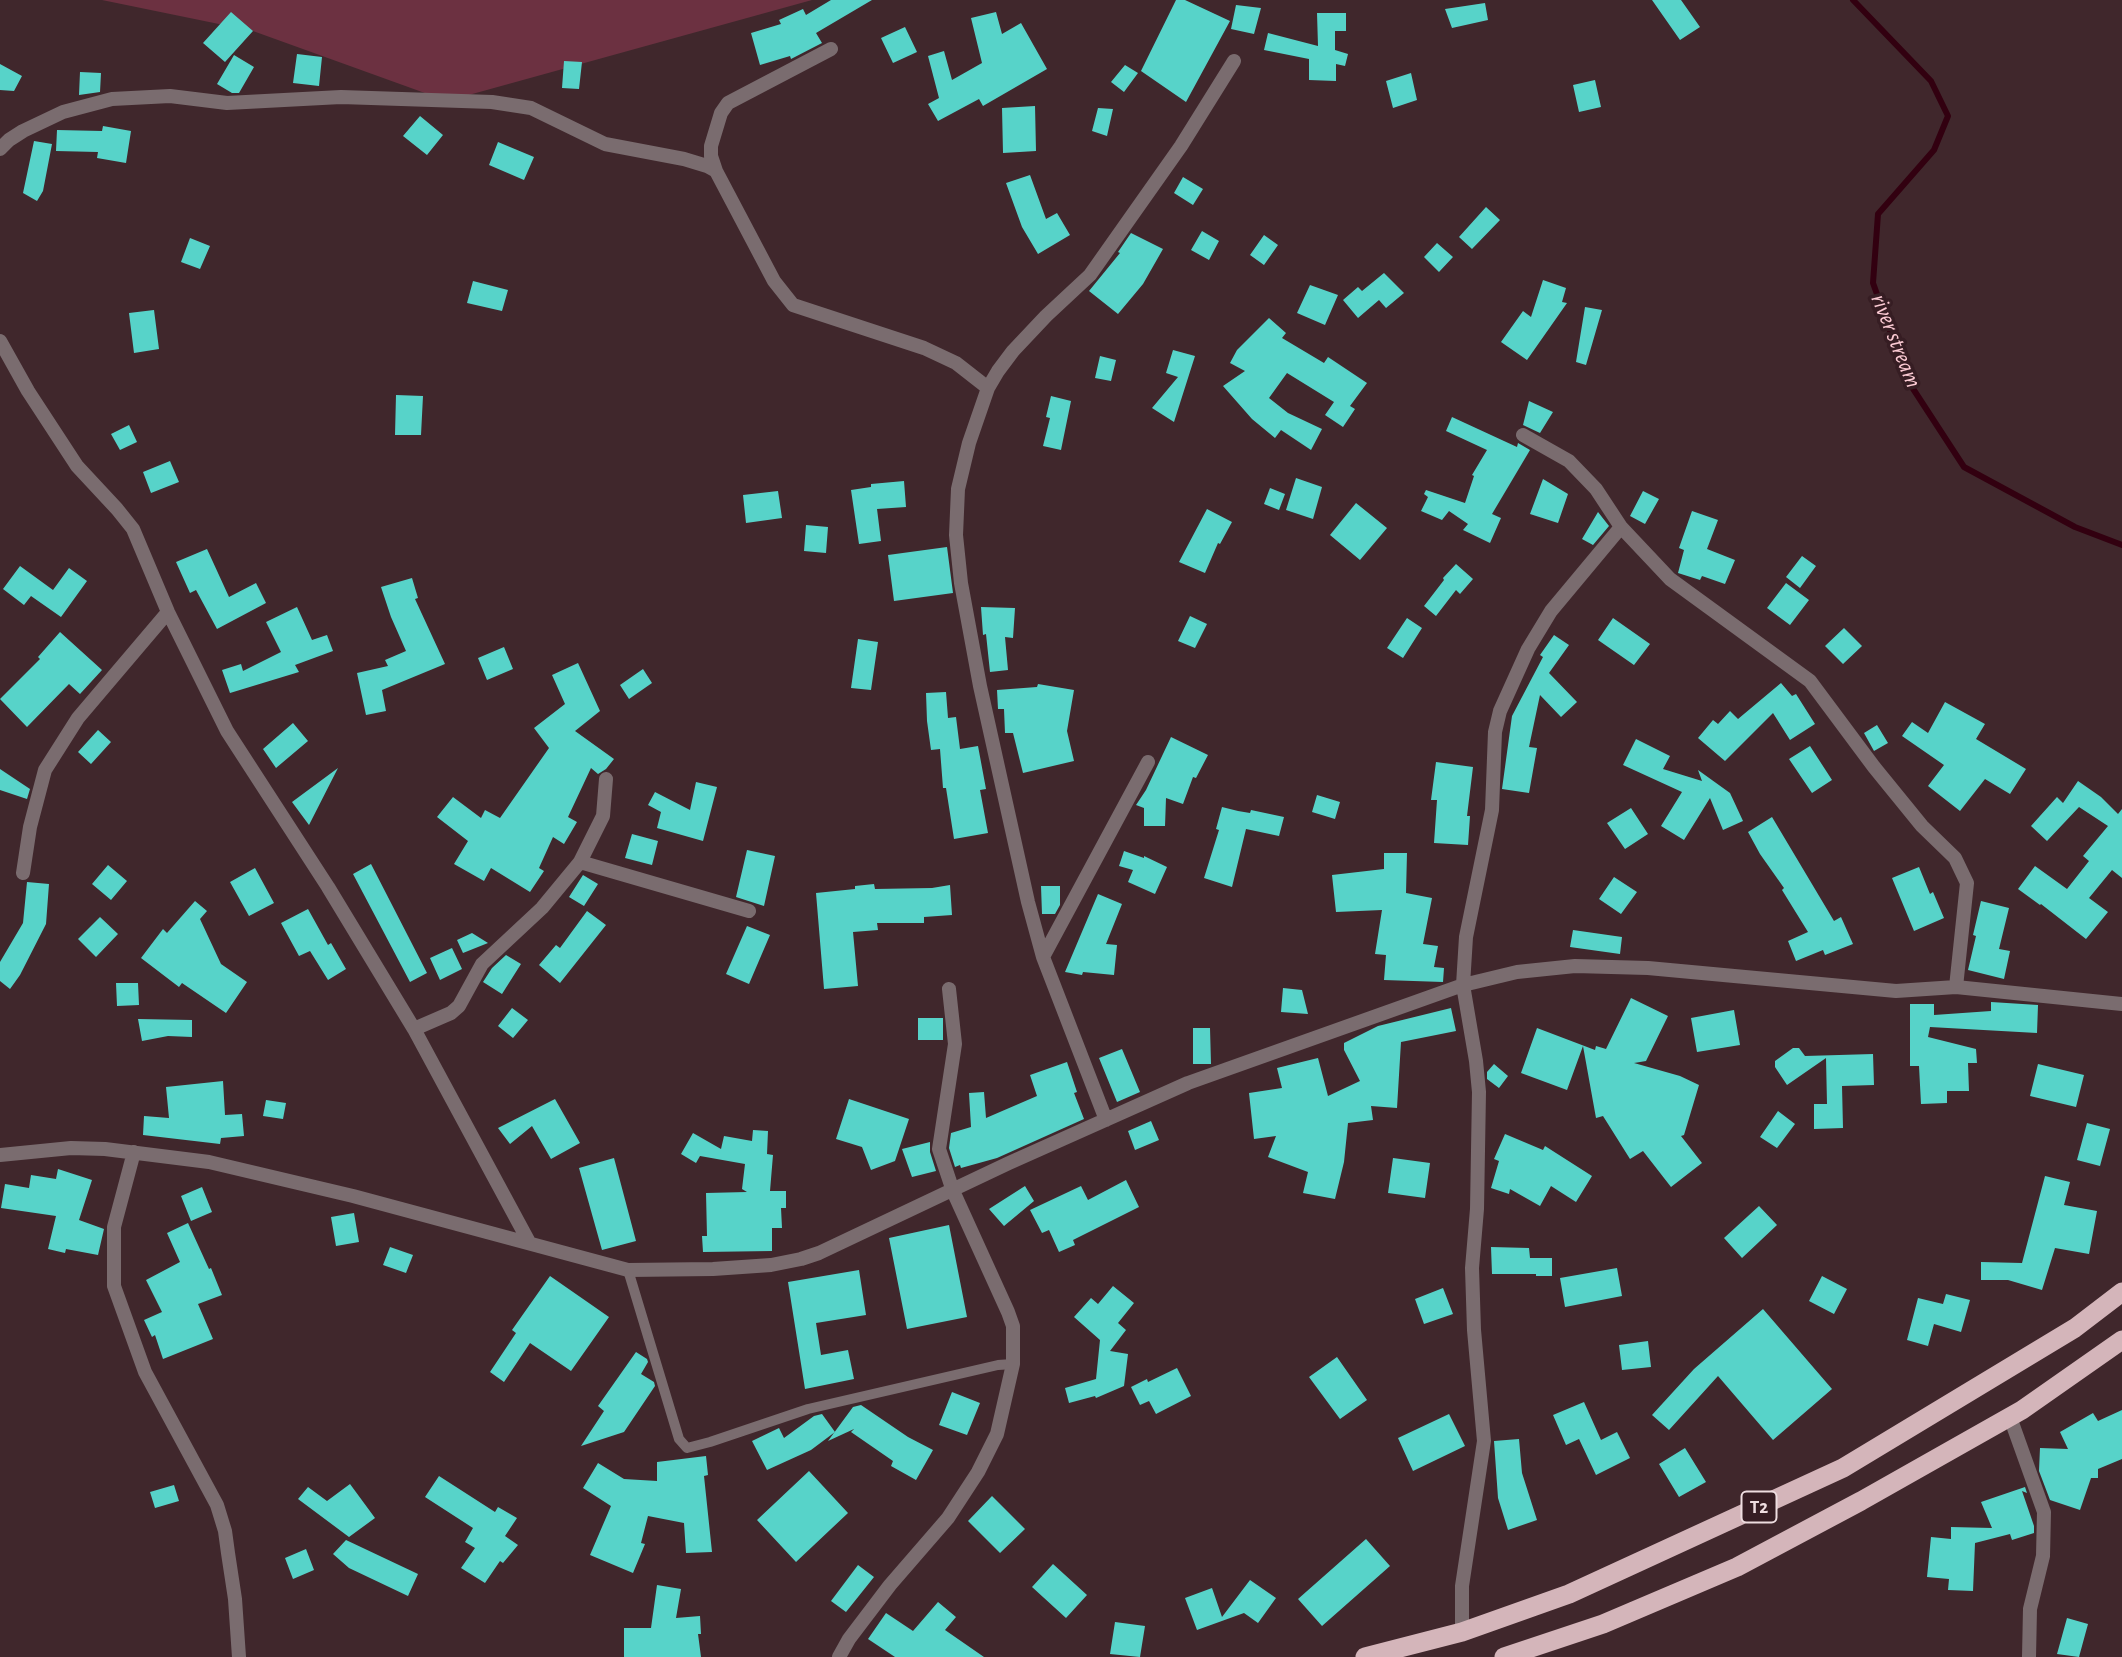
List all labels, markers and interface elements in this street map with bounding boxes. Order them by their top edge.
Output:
water label: river stream [1865,290,1927,392]
road number: T2 [1742,1492,1776,1522]

